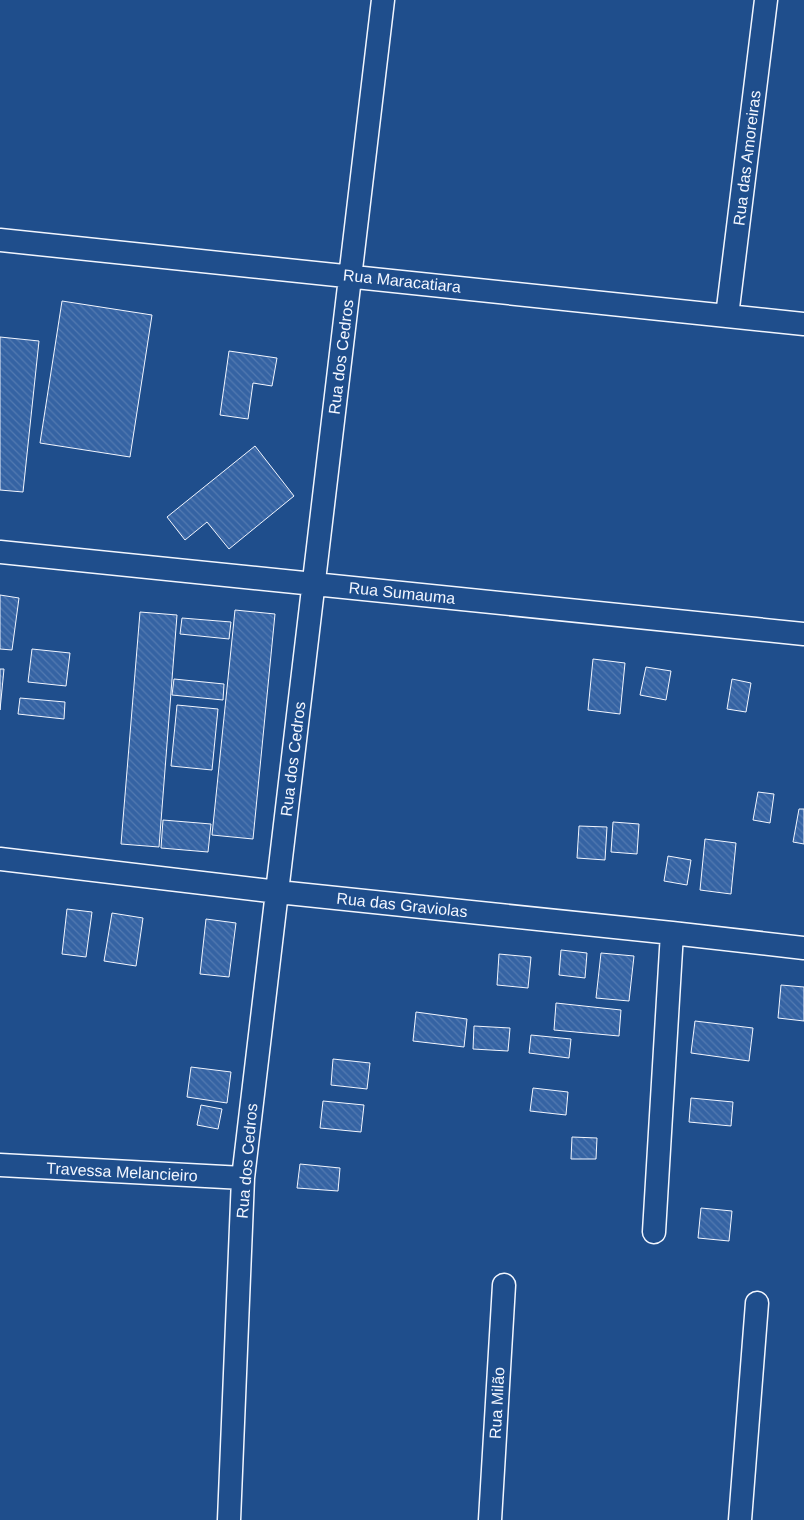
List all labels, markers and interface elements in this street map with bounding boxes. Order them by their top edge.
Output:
street label: Rua das Amoreiras [730,89,764,227]
street label: Rua Maracatiara [342,266,462,296]
street label: Rua dos Cedros [326,299,356,415]
street label: Rua Sumauma [348,579,456,607]
street label: Rua dos Cedros [278,701,308,817]
street label: Rua das Graviolas [336,890,468,920]
street label: Rua dos Cedros [233,1103,261,1219]
street label: Travessa Melancieiro [46,1160,198,1184]
street label: Rua Milão [487,1366,507,1439]

